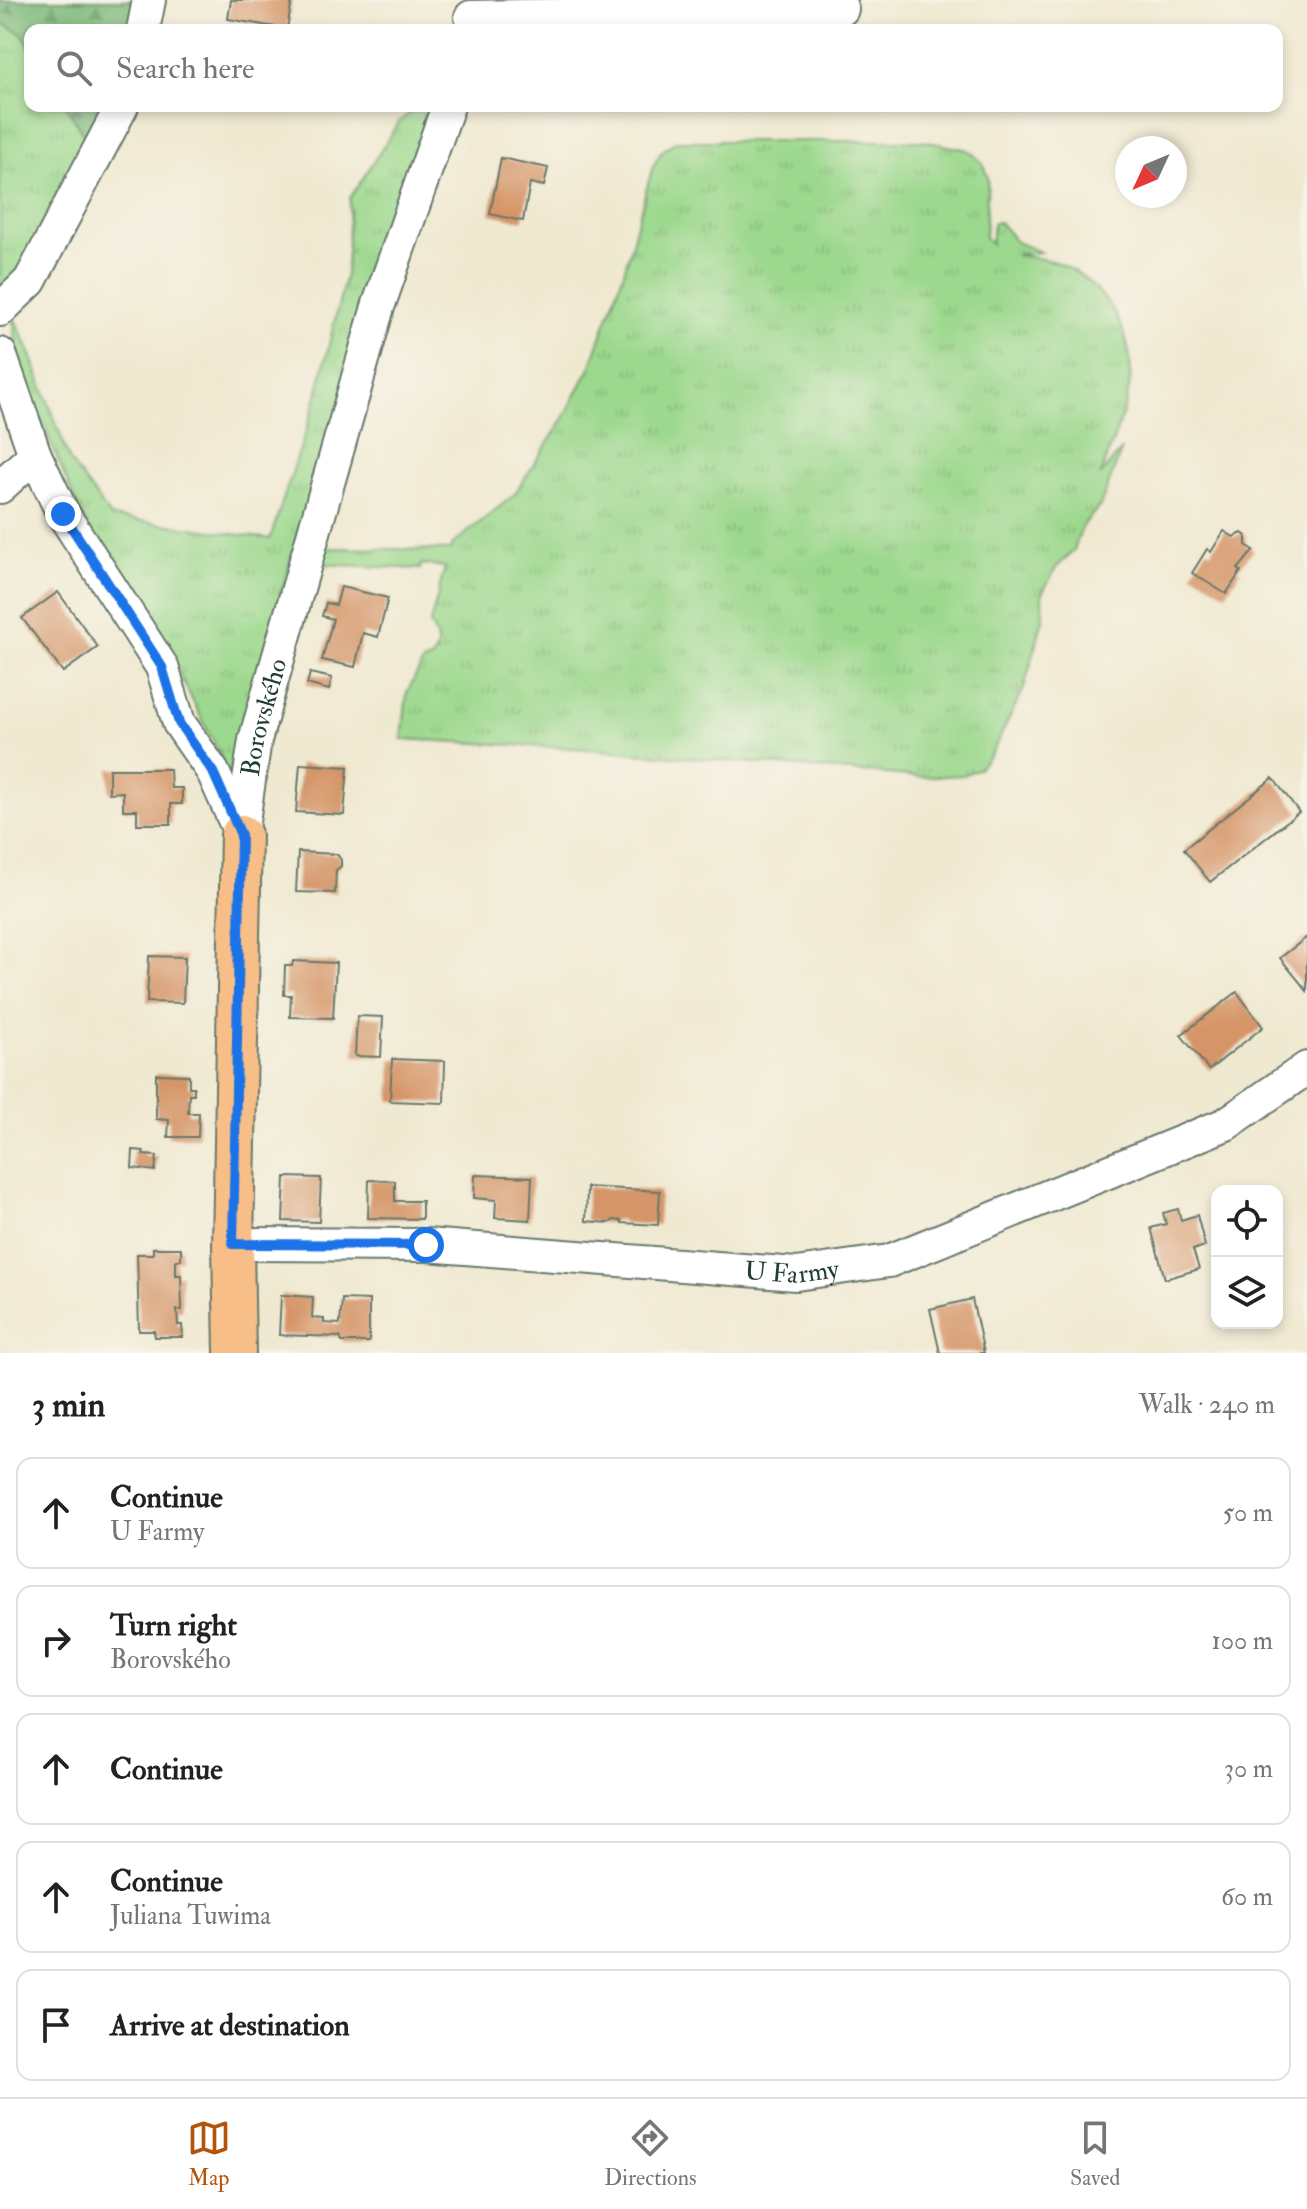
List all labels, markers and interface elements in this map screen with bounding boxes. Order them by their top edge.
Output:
search box [24,24,1283,112]
icon: search [52,46,96,90]
text: Search here [116,50,255,87]
north arrow [1115,136,1187,208]
route end [45,496,81,532]
street label: Borovského [235,655,294,778]
map controls [1211,1185,1283,1329]
button: locate [1211,1185,1283,1257]
route start [408,1227,444,1263]
street label: U Farmy [743,1253,842,1291]
button: layers [1211,1257,1283,1329]
text: 3 min [32,1384,105,1427]
text: Walk · 240 m [1139,1389,1275,1421]
text: Continue [110,1479,223,1516]
icon: ahead [34,1491,78,1535]
text: 50 m [1223,1497,1273,1529]
text: U Farmy [110,1516,204,1548]
text: Turn right [110,1607,237,1644]
icon: right [34,1619,78,1663]
text: 100 m [1212,1625,1273,1657]
text: Borovského [110,1644,231,1676]
icon: ahead [34,1747,78,1791]
text: Continue [110,1751,223,1788]
text: 30 m [1224,1753,1273,1785]
text: Continue [110,1863,223,1900]
icon: ahead [34,1875,78,1919]
text: 60 m [1221,1881,1273,1913]
text: Juliana Tuwima [110,1900,271,1932]
icon: arrive [34,2003,78,2047]
text: Arrive at destination [110,2007,350,2044]
tab: Map [187,2116,231,2192]
tab: Directions [604,2116,697,2192]
tab: Saved [1070,2116,1120,2192]

